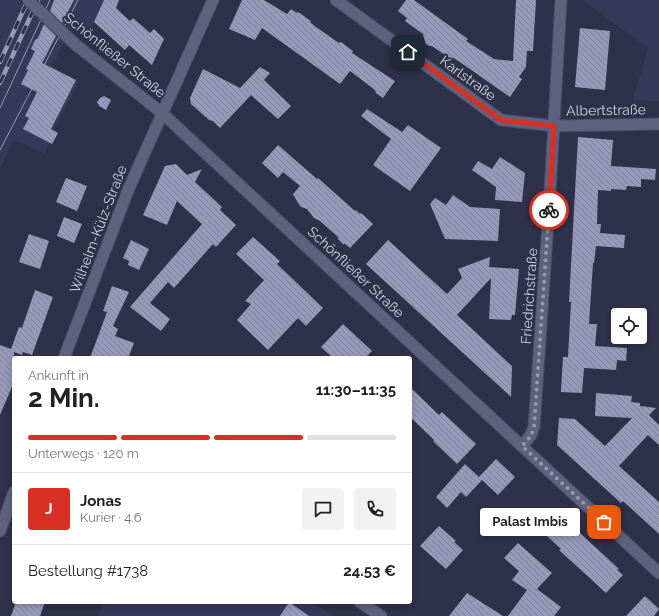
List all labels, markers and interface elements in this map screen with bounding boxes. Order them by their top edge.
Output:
street label: Schönfließer Straße [61,9,169,101]
pin [391,35,425,69]
icon: home [397,41,419,63]
street label: Karlstraße [437,52,499,104]
street label: Albertstraße [566,101,646,119]
street label: Wilhelm-Külz-Straße [66,163,130,295]
courier [529,190,569,230]
icon: bike [538,199,560,221]
street label: Schönfließer Straße [305,223,407,321]
street label: Friedrichstraße [518,247,540,345]
map controls [611,308,647,344]
button: locate [611,308,647,344]
text: Ankunft in [28,368,89,383]
text: 11:30–11:35 [316,381,396,399]
text: 2 Min. [28,383,100,413]
text: Unterwegs · 120 m [28,446,139,461]
button: chat [302,488,344,530]
button: phone [354,488,396,530]
text: Jonas [80,492,121,510]
text: J [45,500,53,518]
pin [587,505,621,539]
callout: Palast Imbis [480,508,580,536]
text: Kurier · 4.6 [80,510,142,525]
icon: bag [593,511,615,533]
text: Palast Imbis [492,514,568,529]
text: Bestellung #1738 [28,562,148,580]
text: 24.53 € [343,562,396,580]

